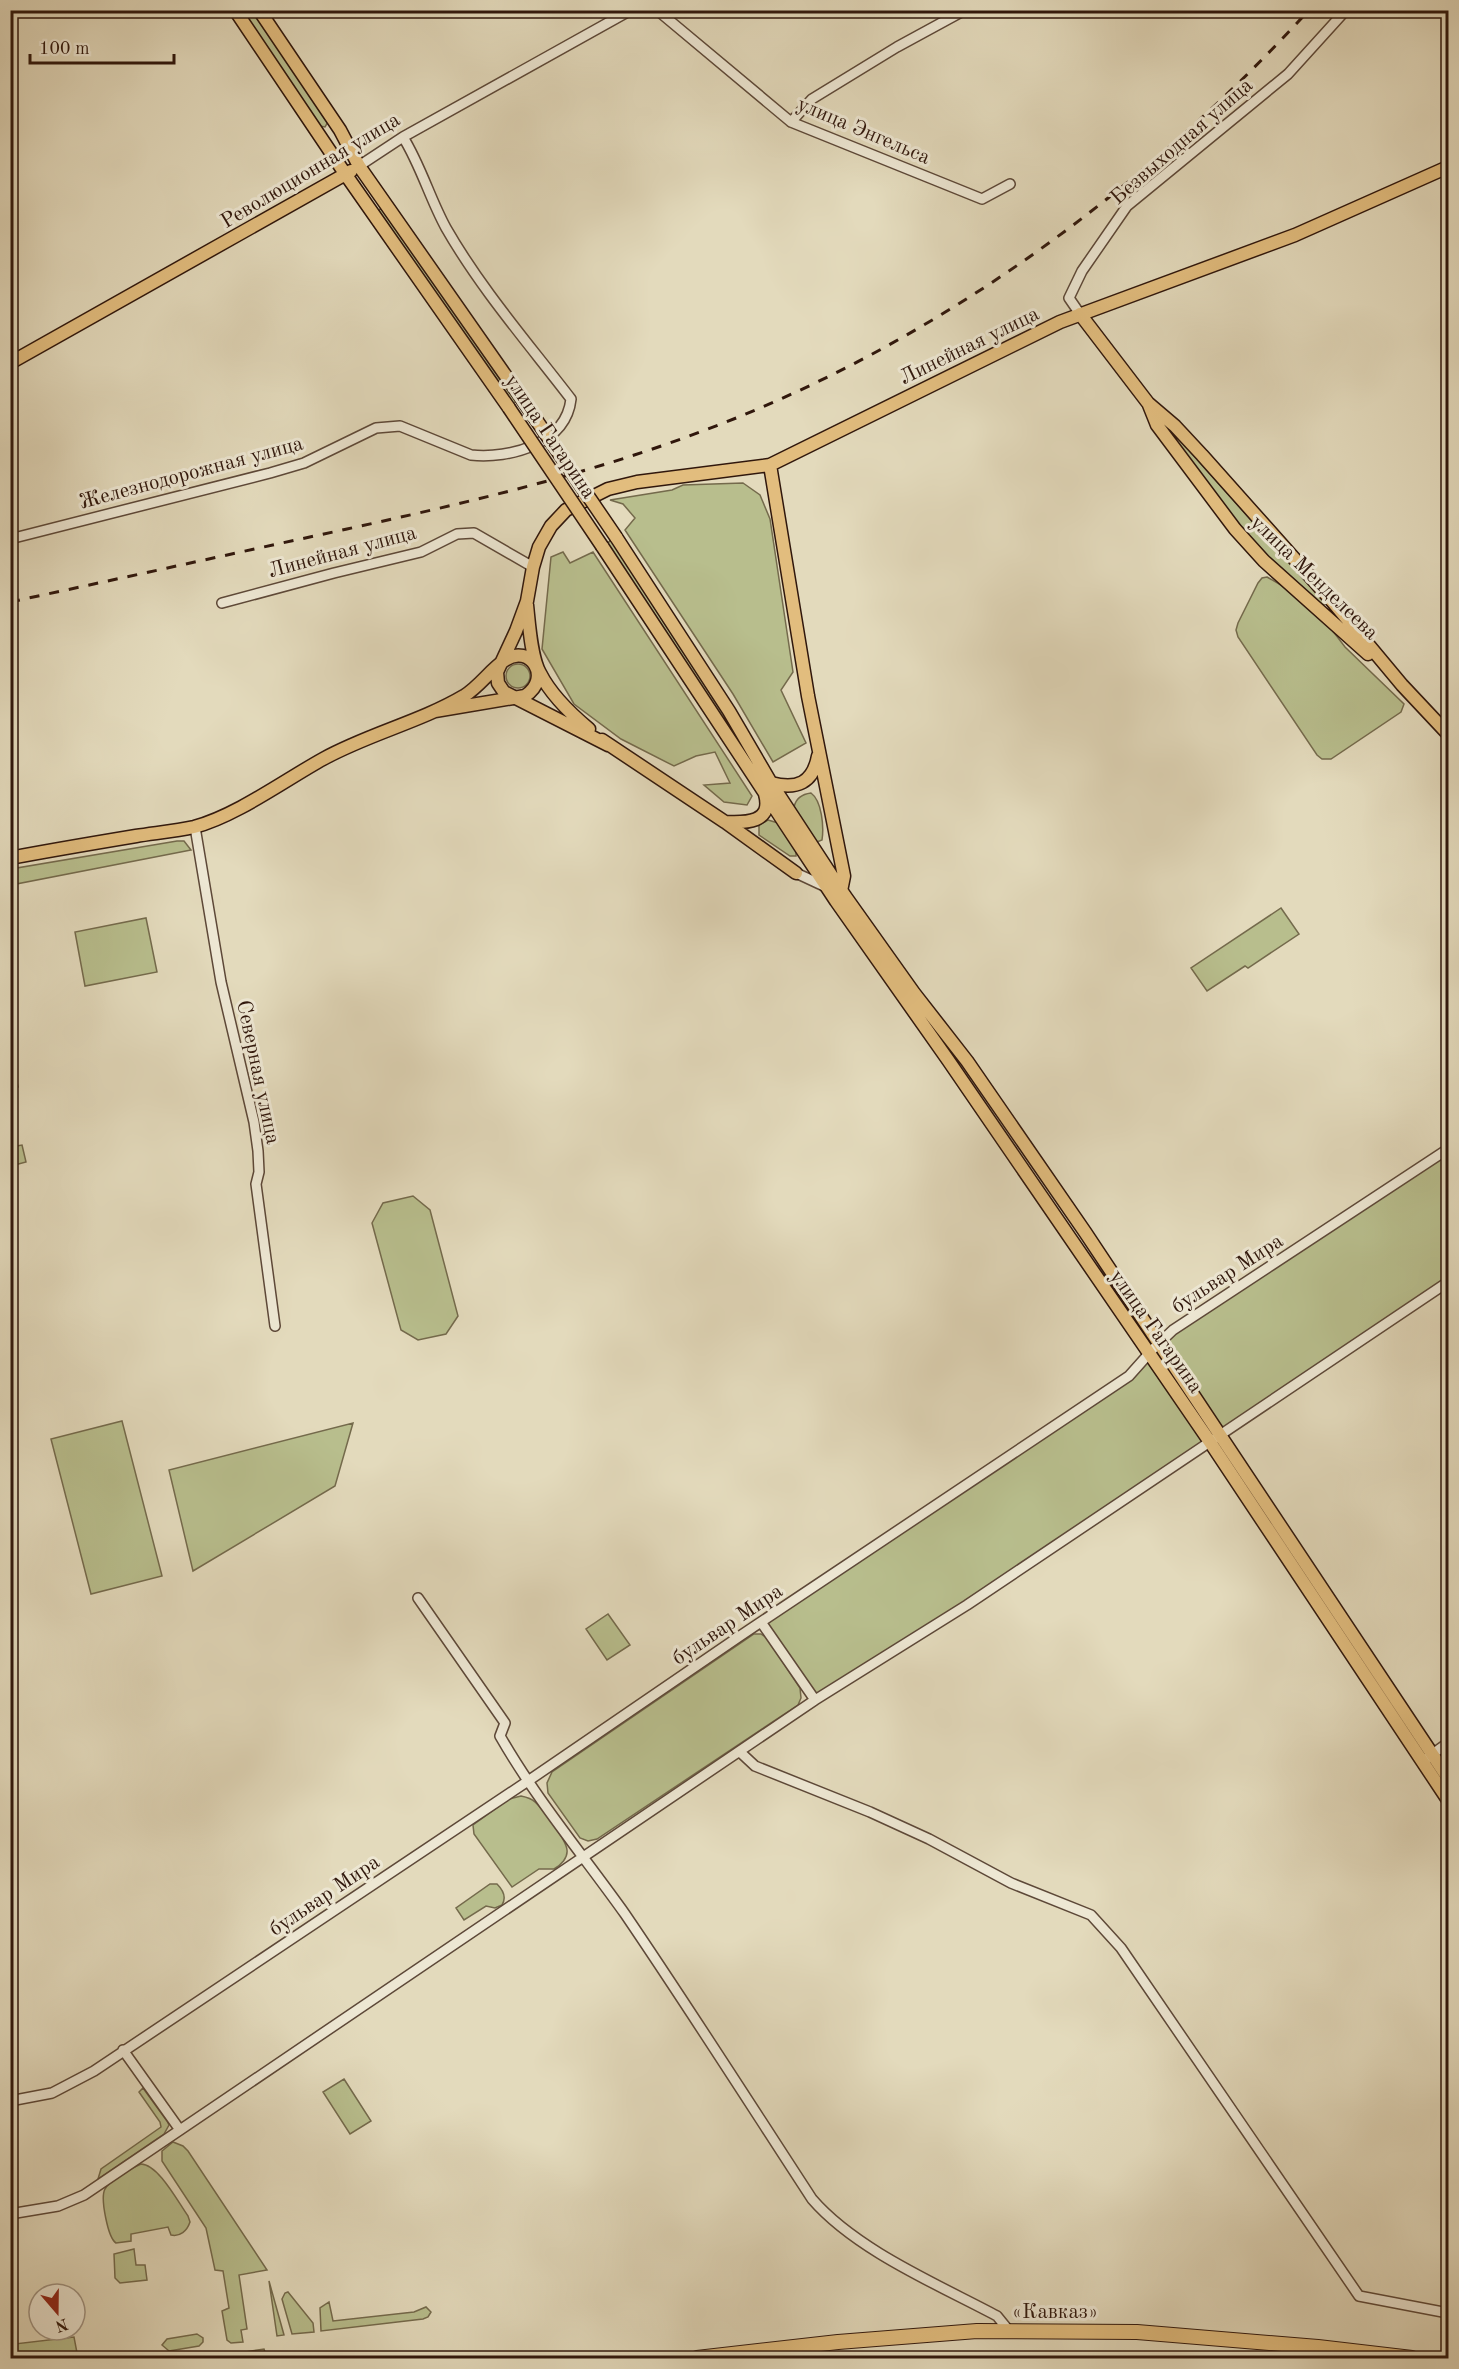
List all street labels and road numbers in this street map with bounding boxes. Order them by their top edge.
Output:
street label: Безвыходная улица [1107,75,1257,209]
street label: улица Энгельса [794,94,933,169]
street label: Революционная улица [218,110,404,233]
street label: Линейная улица [897,303,1043,389]
street label: улица Гагарина [500,371,599,503]
street label: Железнодорожная улица [77,433,306,513]
street label: улица Менделеева [1246,512,1382,644]
street label: Линейная улица [266,523,419,582]
street label: Северная улица [232,998,283,1146]
street label: бульвар Мира [1168,1231,1287,1318]
street label: улица Гагарина [1105,1266,1206,1397]
street label: бульвар Мира [669,1581,787,1670]
street label: бульвар Мира [266,1852,384,1941]
street label: «Кавказ» [1012,2302,1098,2323]

